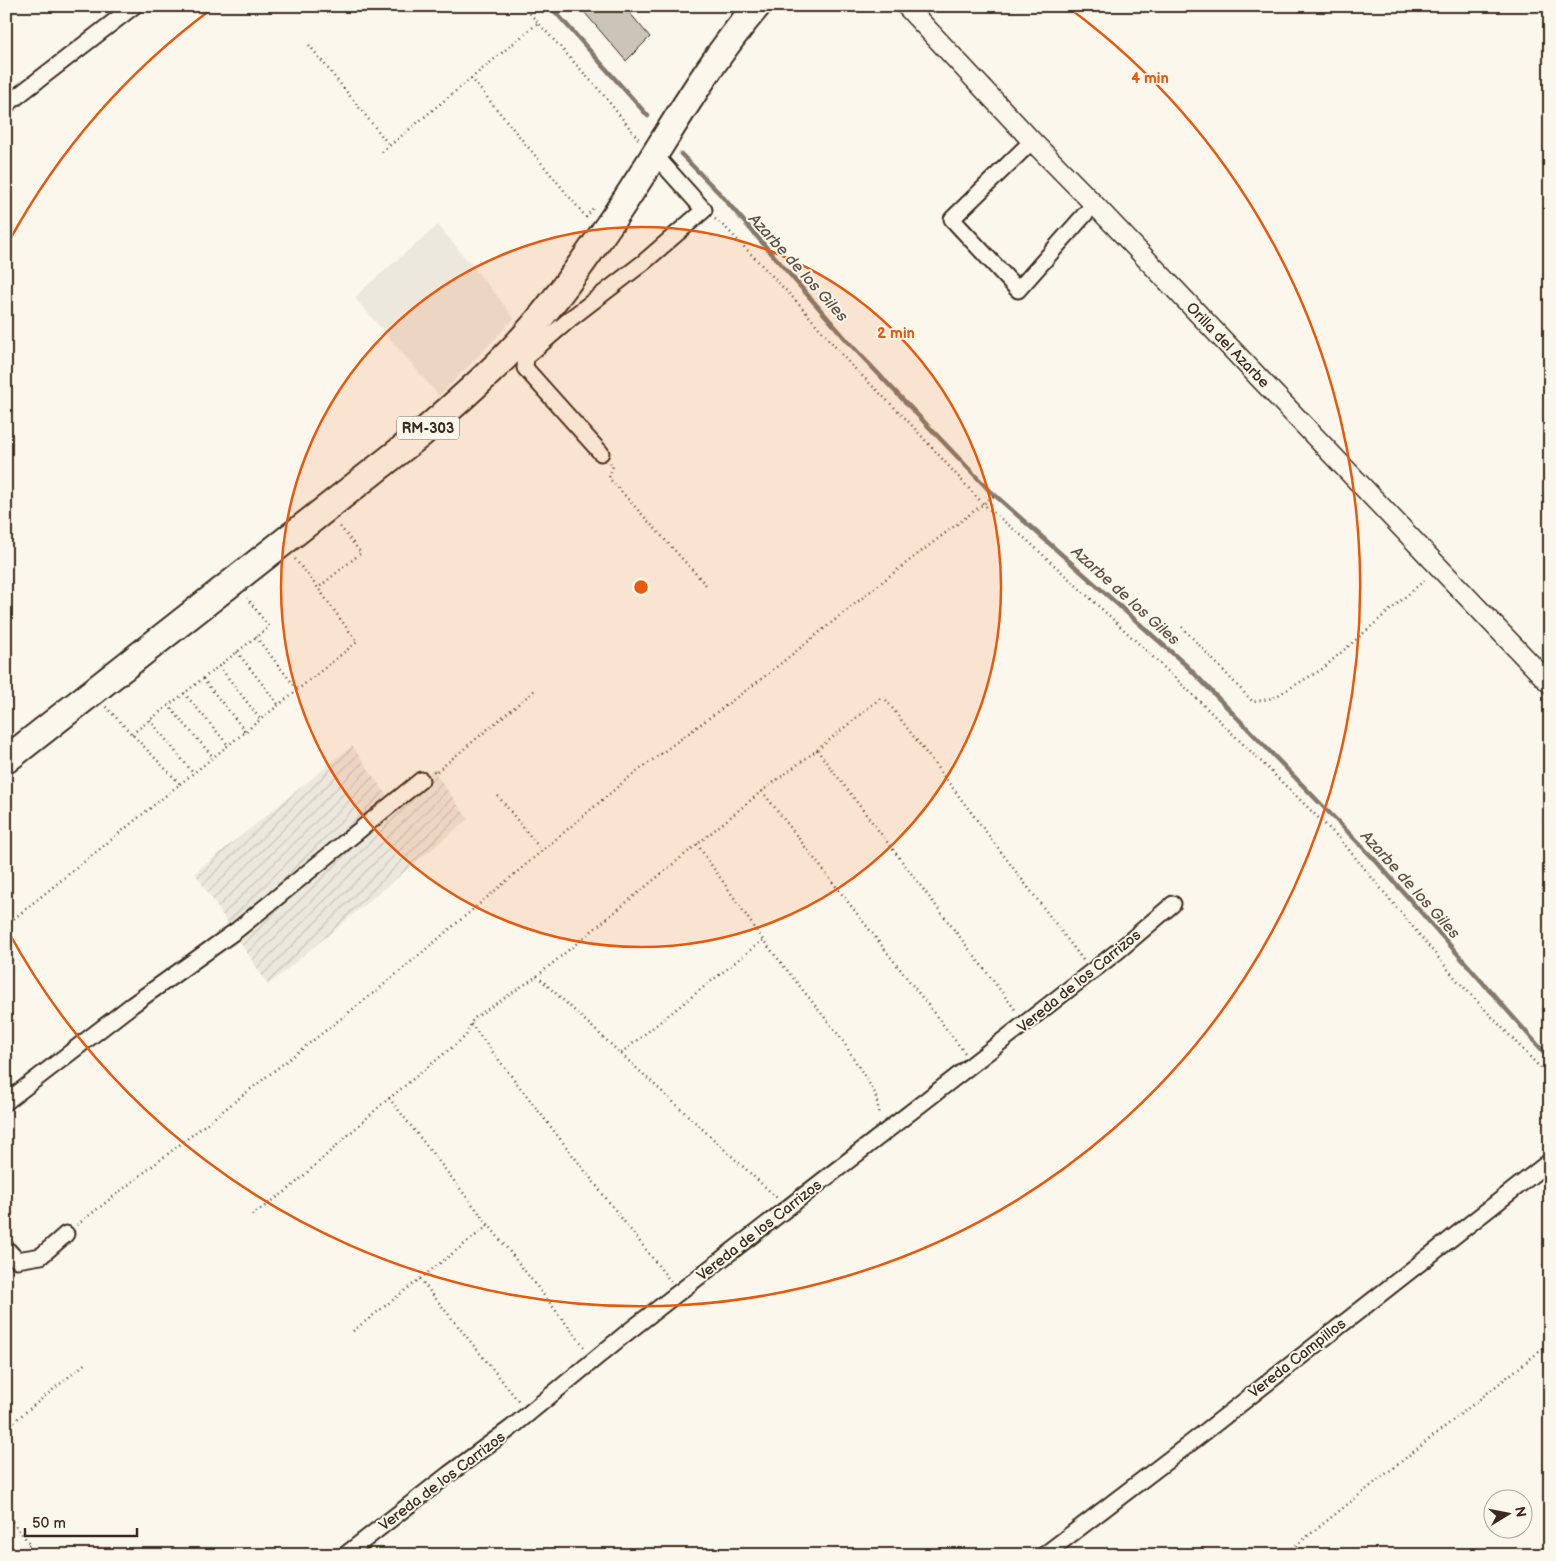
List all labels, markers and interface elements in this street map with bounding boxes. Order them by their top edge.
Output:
text: 4 min [1131,69,1169,88]
water label: Azarbe de los Giles [744,209,851,326]
street label: Orilla del Azarbe [1182,299,1273,392]
text: 2 min [877,324,915,343]
road number: RM-303 [397,416,459,439]
water label: Azarbe de los Giles [1066,542,1183,650]
centre of rings [632,578,650,596]
water label: Azarbe de los Giles [1356,826,1463,943]
street label: Vereda de los Carrizos [1014,925,1145,1037]
street label: Vereda de los Carrizos [693,1175,826,1285]
street label: Vereda Campillos [1245,1314,1350,1402]
street label: Vereda de los Carrizos [375,1427,510,1535]
north arrow [1484,1488,1534,1538]
text: N [1511,1505,1530,1518]
scale bar [25,1506,138,1538]
text: 50 m [32,1514,66,1533]

